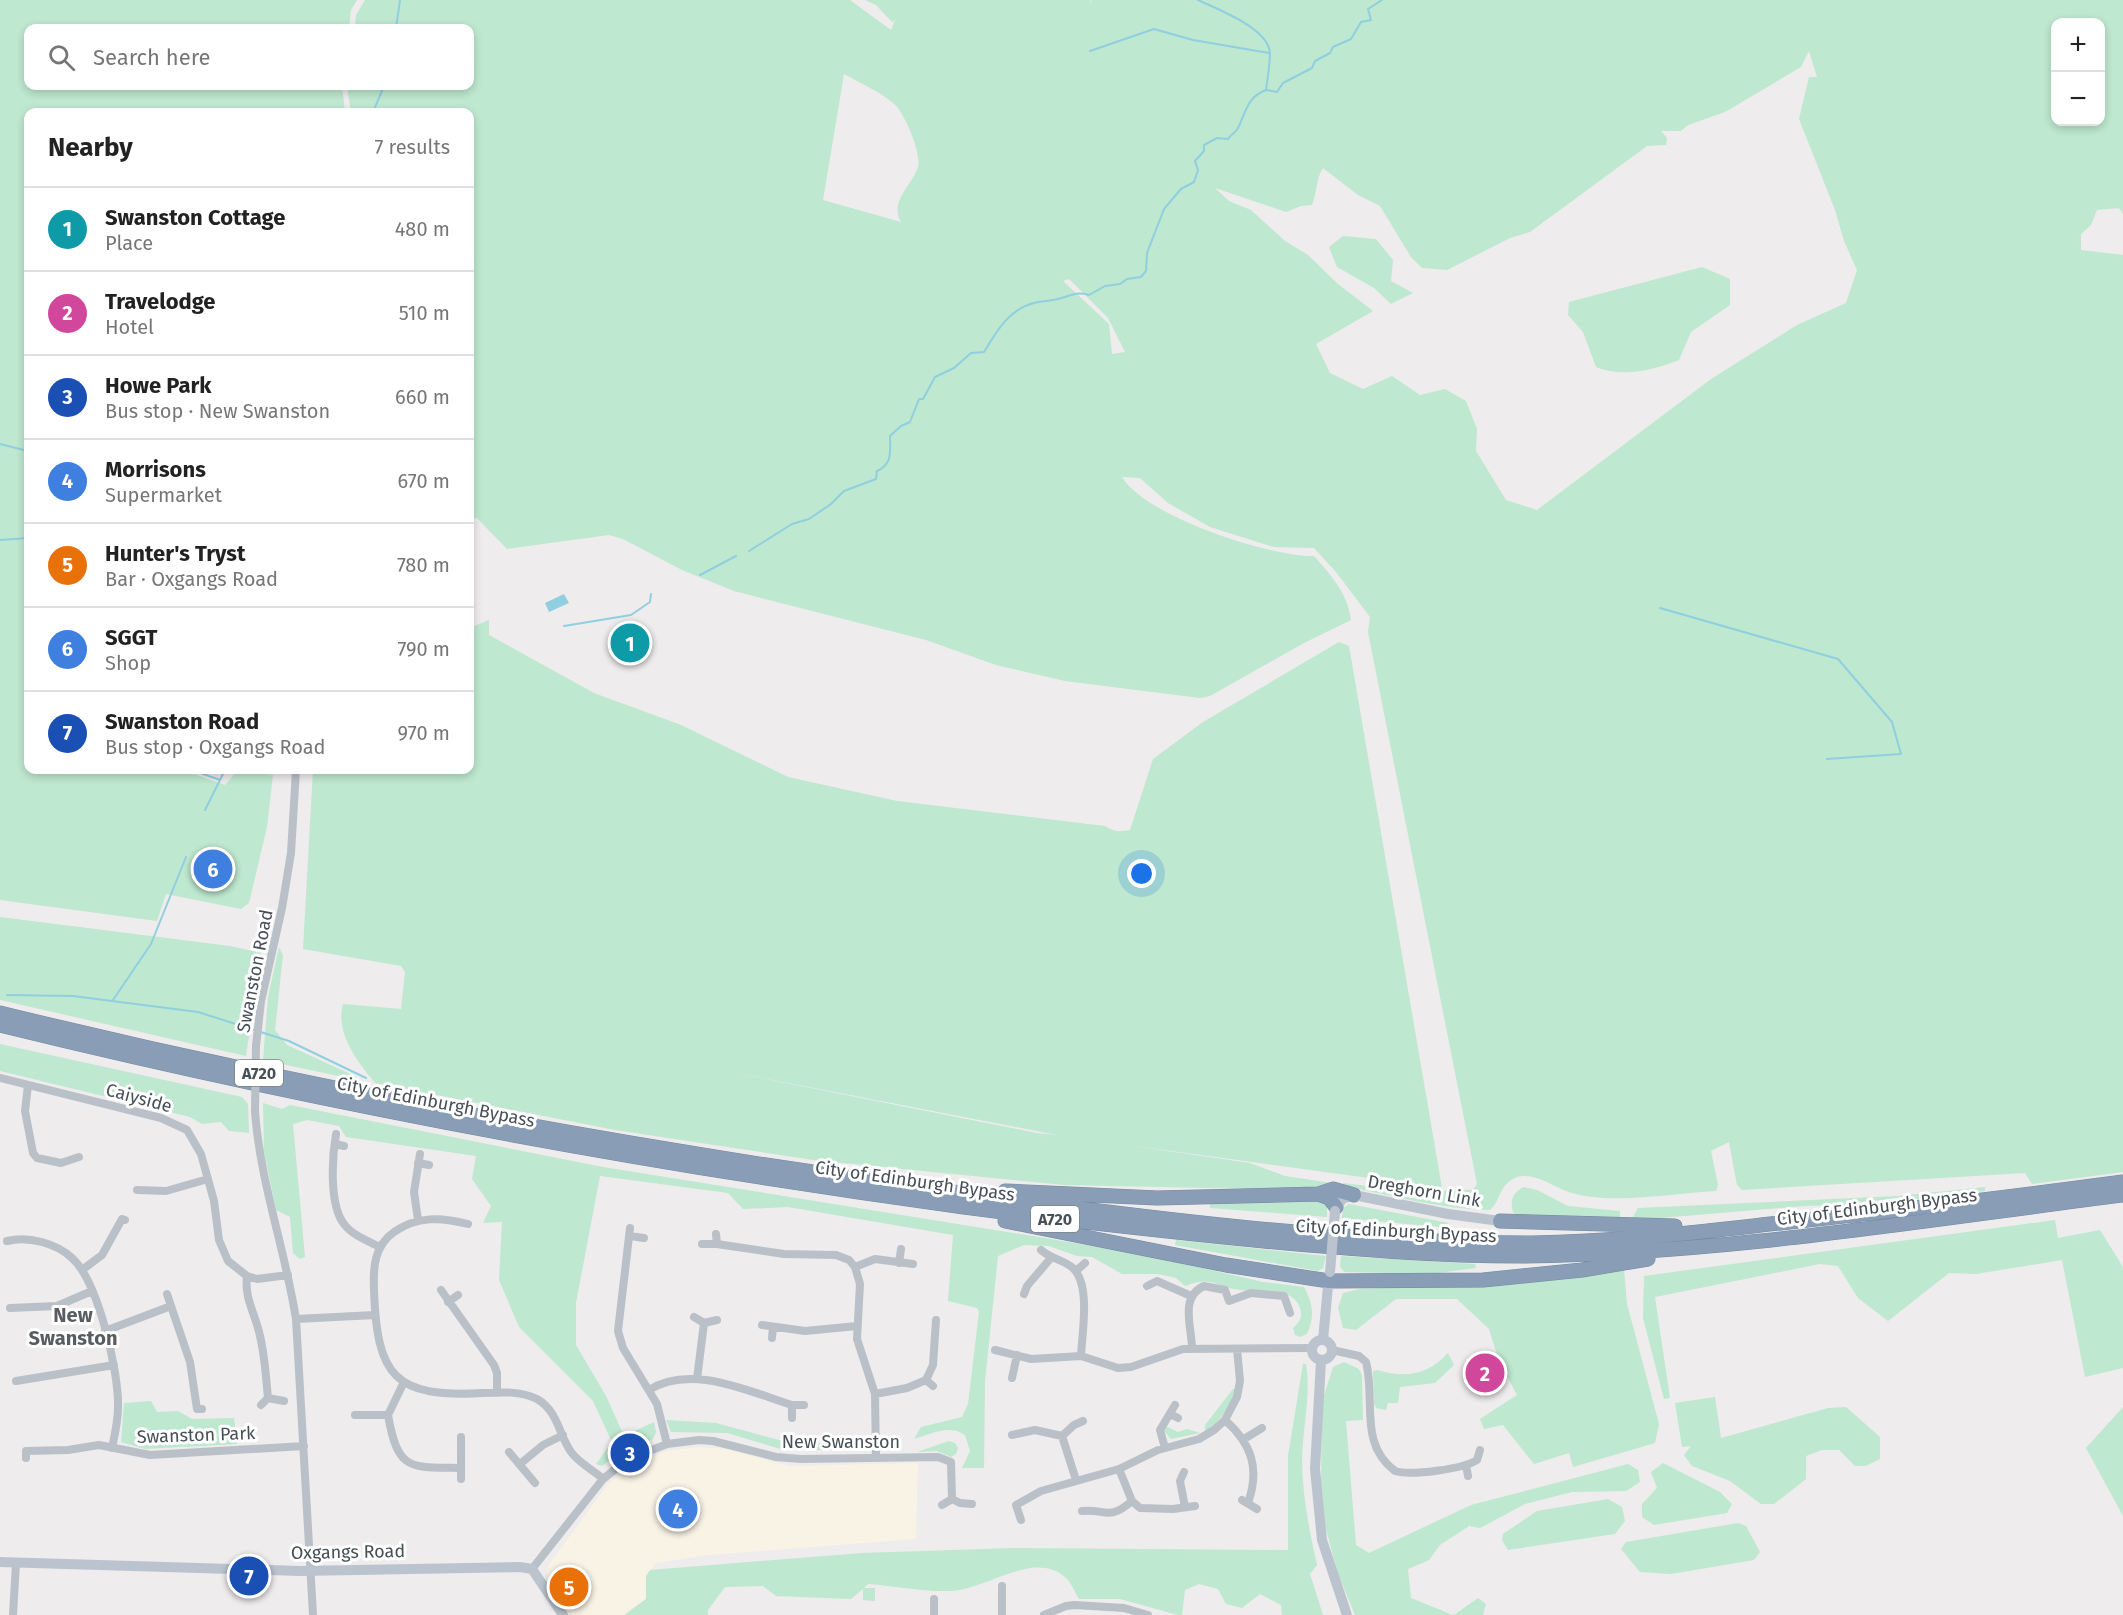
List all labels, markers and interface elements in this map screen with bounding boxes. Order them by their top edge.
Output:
map controls [2051,18,2105,126]
button: + [2051,18,2105,72]
search box [24,24,474,90]
icon: search [45,41,78,74]
text: Search here [93,44,211,71]
button: − [2051,72,2105,126]
text: Nearby [48,132,133,163]
text: 7 results [374,135,450,159]
text: Swanston Cottage [105,204,285,231]
text: 1 [63,217,72,241]
text: 480 m [395,217,450,241]
text: Place [105,231,153,255]
text: Travelodge [105,288,216,315]
text: 2 [62,301,73,325]
text: 510 m [399,301,450,325]
text: Hotel [105,315,154,339]
text: Howe Park [105,372,211,399]
text: 3 [62,385,73,409]
text: 660 m [395,385,450,409]
text: Bus stop · New Swanston [105,399,330,423]
text: Morrisons [105,456,206,483]
text: 4 [62,469,73,493]
text: 670 m [398,469,450,493]
text: Supermarket [105,483,222,507]
text: Hunter's Tryst [105,540,245,567]
text: 5 [62,553,73,577]
text: 780 m [397,553,450,577]
text: Bar · Oxgangs Road [105,567,278,591]
pin: 1 [610,620,650,666]
text: SGGT [105,624,157,651]
text: 6 [62,637,73,661]
text: 790 m [397,637,450,661]
text: Shop [105,651,151,675]
text: Swanston Road [105,708,259,735]
text: 7 [63,721,72,745]
text: 970 m [398,721,450,745]
text: Bus stop · Oxgangs Road [105,735,326,759]
pin: 6 [194,846,232,892]
your location [1127,859,1156,888]
street label: Swanston Road [232,908,278,1034]
road number: A720 [235,1060,283,1086]
street label: City of Edinburgh Bypass [335,1072,537,1132]
street label: Caiyside [104,1079,174,1117]
street label: City of Edinburgh Bypass [814,1156,1016,1206]
street label: Dreghorn Link [1366,1170,1483,1212]
street label: City of Edinburgh Bypass [1776,1184,1978,1230]
road number: A720 [1031,1206,1079,1232]
street label: City of Edinburgh Bypass [1295,1215,1497,1247]
district label: New Swanston [29,1303,117,1350]
pin: 2 [1466,1350,1504,1396]
street label: Swanston Park [136,1422,256,1448]
pin: 3 [610,1430,650,1476]
street label: New Swanston [782,1431,900,1453]
pin: 4 [658,1486,698,1532]
street label: Oxgangs Road [291,1540,405,1564]
pin: 7 [230,1554,268,1598]
pin: 5 [550,1564,588,1610]

